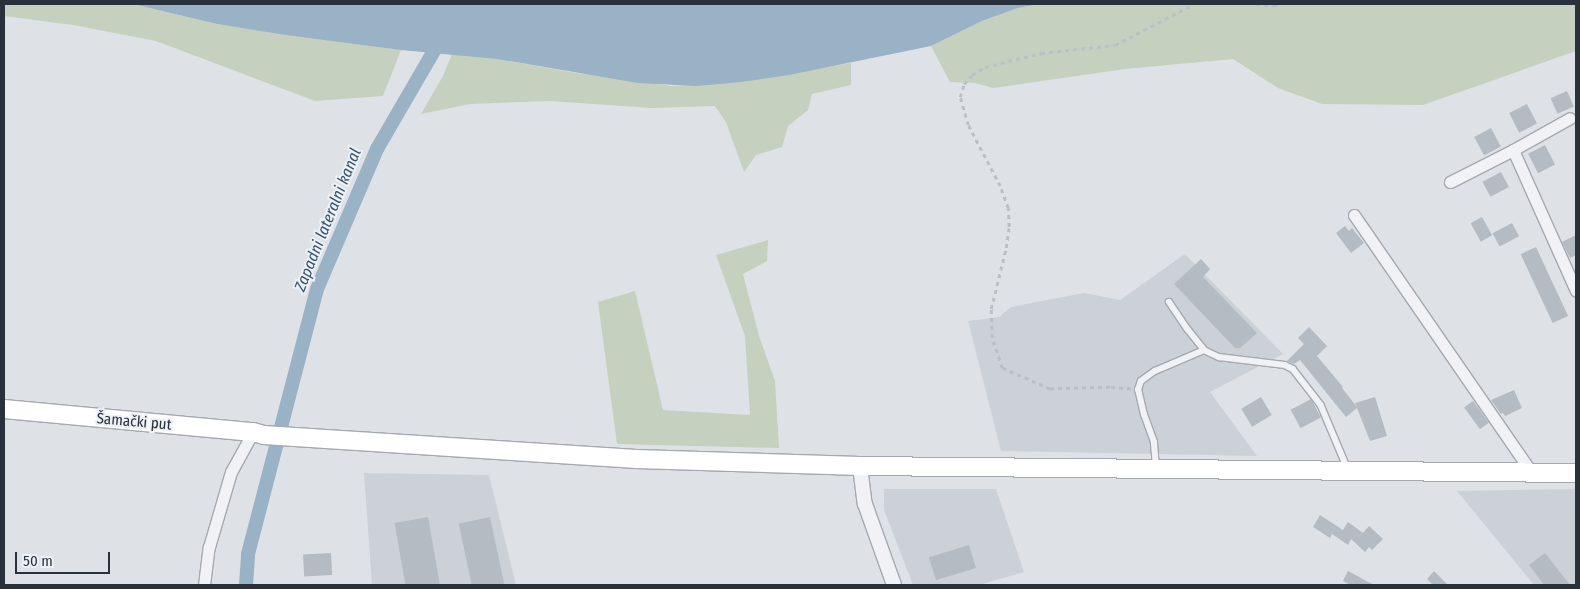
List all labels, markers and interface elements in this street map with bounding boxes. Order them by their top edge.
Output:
water label: Zapadni lateralni kanal [291,146,365,294]
street label: Šamački put [96,410,172,434]
scale bar [18,542,112,574]
text: 50 m [23,552,53,570]

